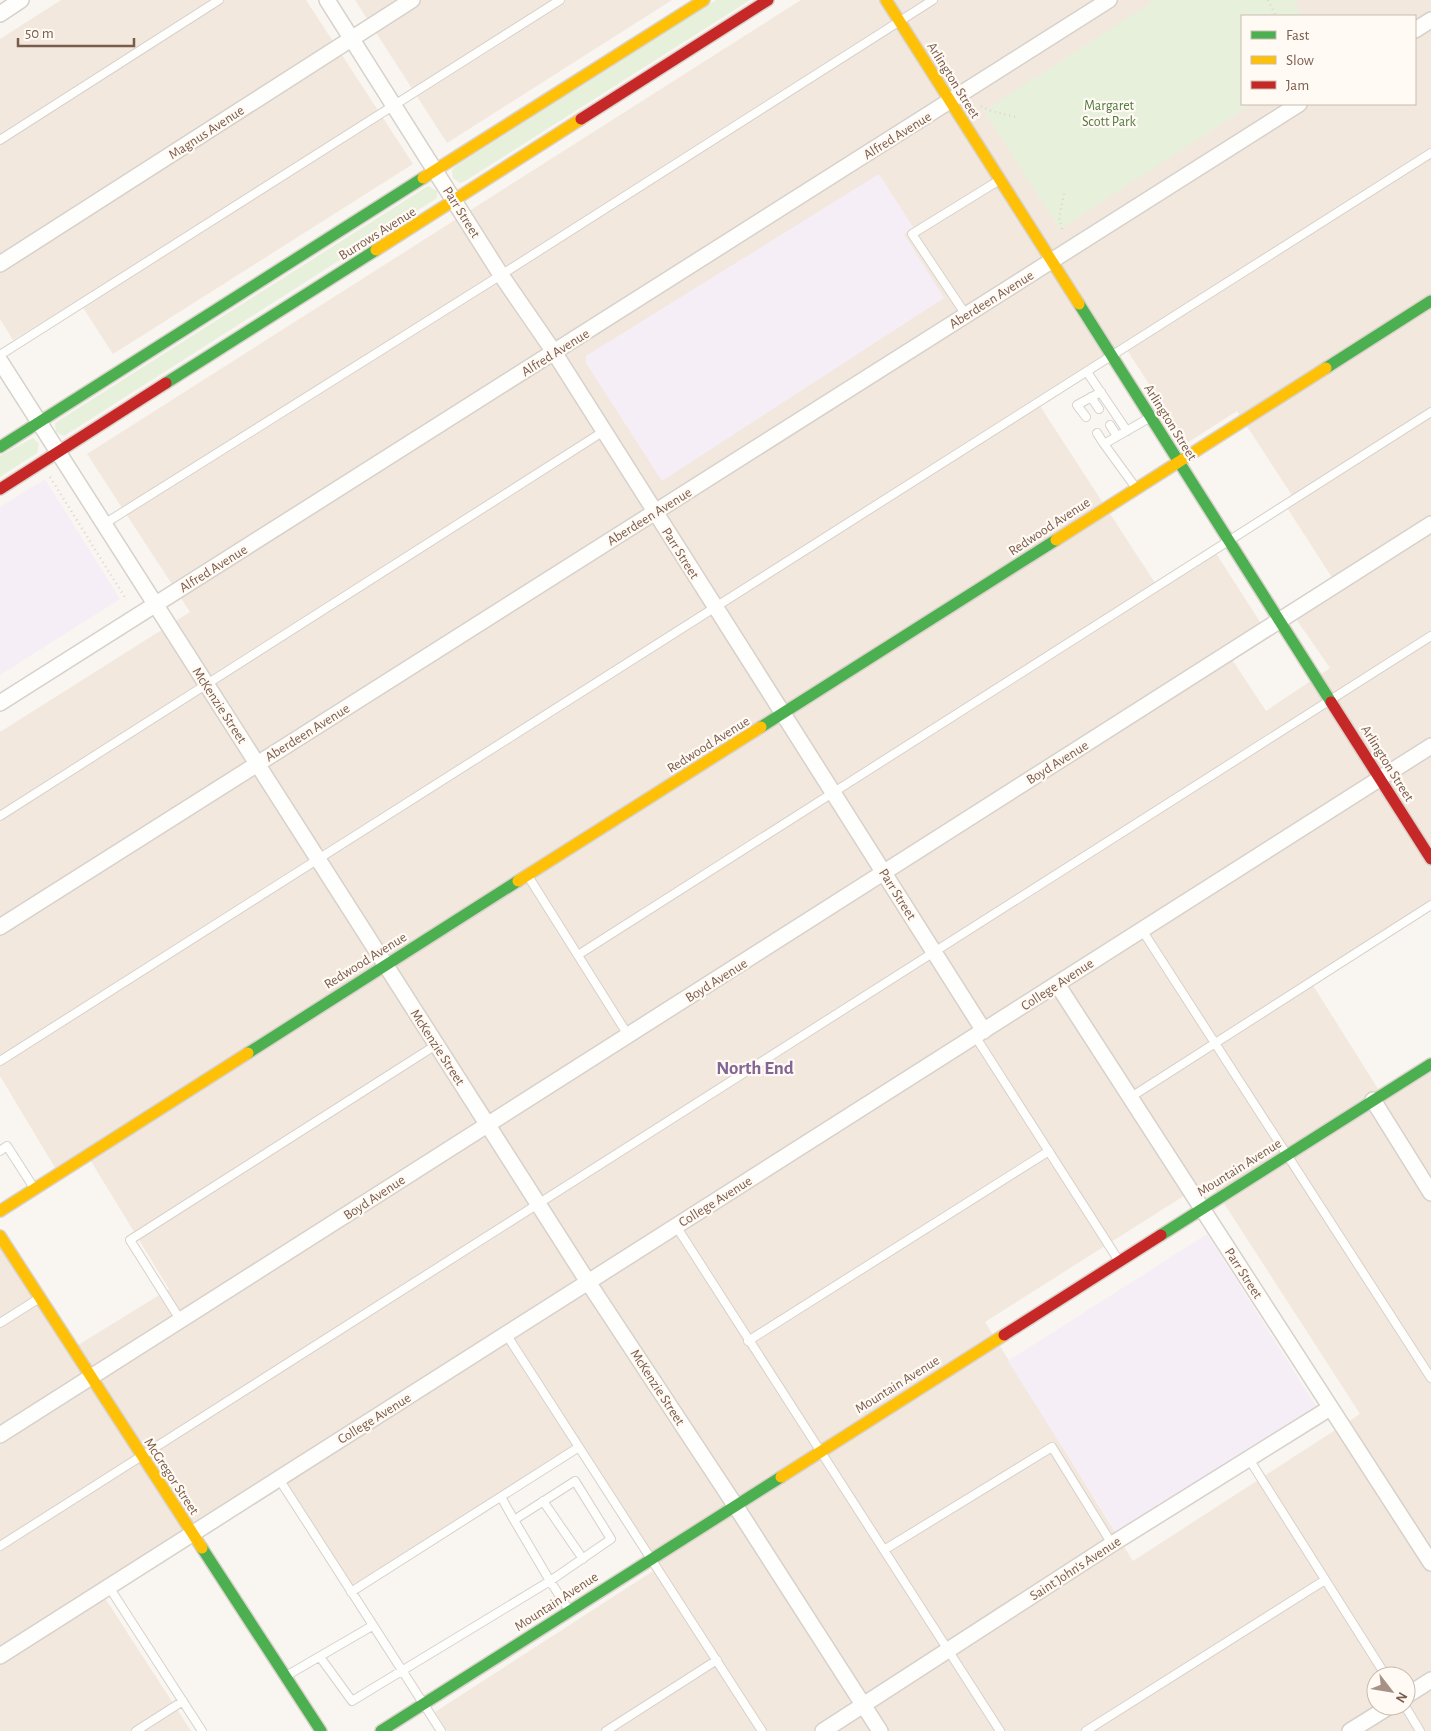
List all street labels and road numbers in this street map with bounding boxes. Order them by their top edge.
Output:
street label: Arlington Street [924,40,982,122]
street label: Magnus Avenue [166,103,247,162]
street label: Alfred Avenue [861,109,934,162]
street label: Parr Street [440,184,483,241]
street label: Burrows Avenue [337,205,419,263]
street label: Aberdeen Avenue [947,268,1036,331]
street label: Alfred Avenue [519,326,592,379]
street label: Arlington Street [1141,382,1199,464]
street label: Aberdeen Avenue [605,485,694,548]
street label: Redwood Avenue [1006,495,1093,558]
street label: Parr Street [659,525,702,582]
street label: Alfred Avenue [177,542,250,595]
street label: McKenzie Street [189,665,249,747]
street label: Aberdeen Avenue [263,701,352,764]
street label: Redwood Avenue [665,714,752,776]
street label: Arlington Street [1358,723,1416,805]
street label: Boyd Avenue [1024,738,1091,787]
street label: Parr Street [876,866,919,923]
street label: Redwood Avenue [322,930,409,992]
street label: Boyd Avenue [683,956,750,1005]
street label: College Avenue [1019,956,1096,1013]
street label: McKenzie Street [407,1007,467,1089]
street label: Mountain Avenue [1195,1136,1284,1199]
street label: Boyd Avenue [341,1173,408,1223]
street label: College Avenue [676,1174,755,1230]
street label: Parr Street [1222,1246,1265,1302]
street label: McKenzie Street [627,1347,687,1429]
street label: Mountain Avenue [853,1353,942,1416]
street label: College Avenue [335,1391,414,1447]
street label: McGregor Street [141,1436,201,1518]
street label: Saint John's Avenue [1028,1534,1123,1603]
street label: Mountain Avenue [512,1570,601,1634]

